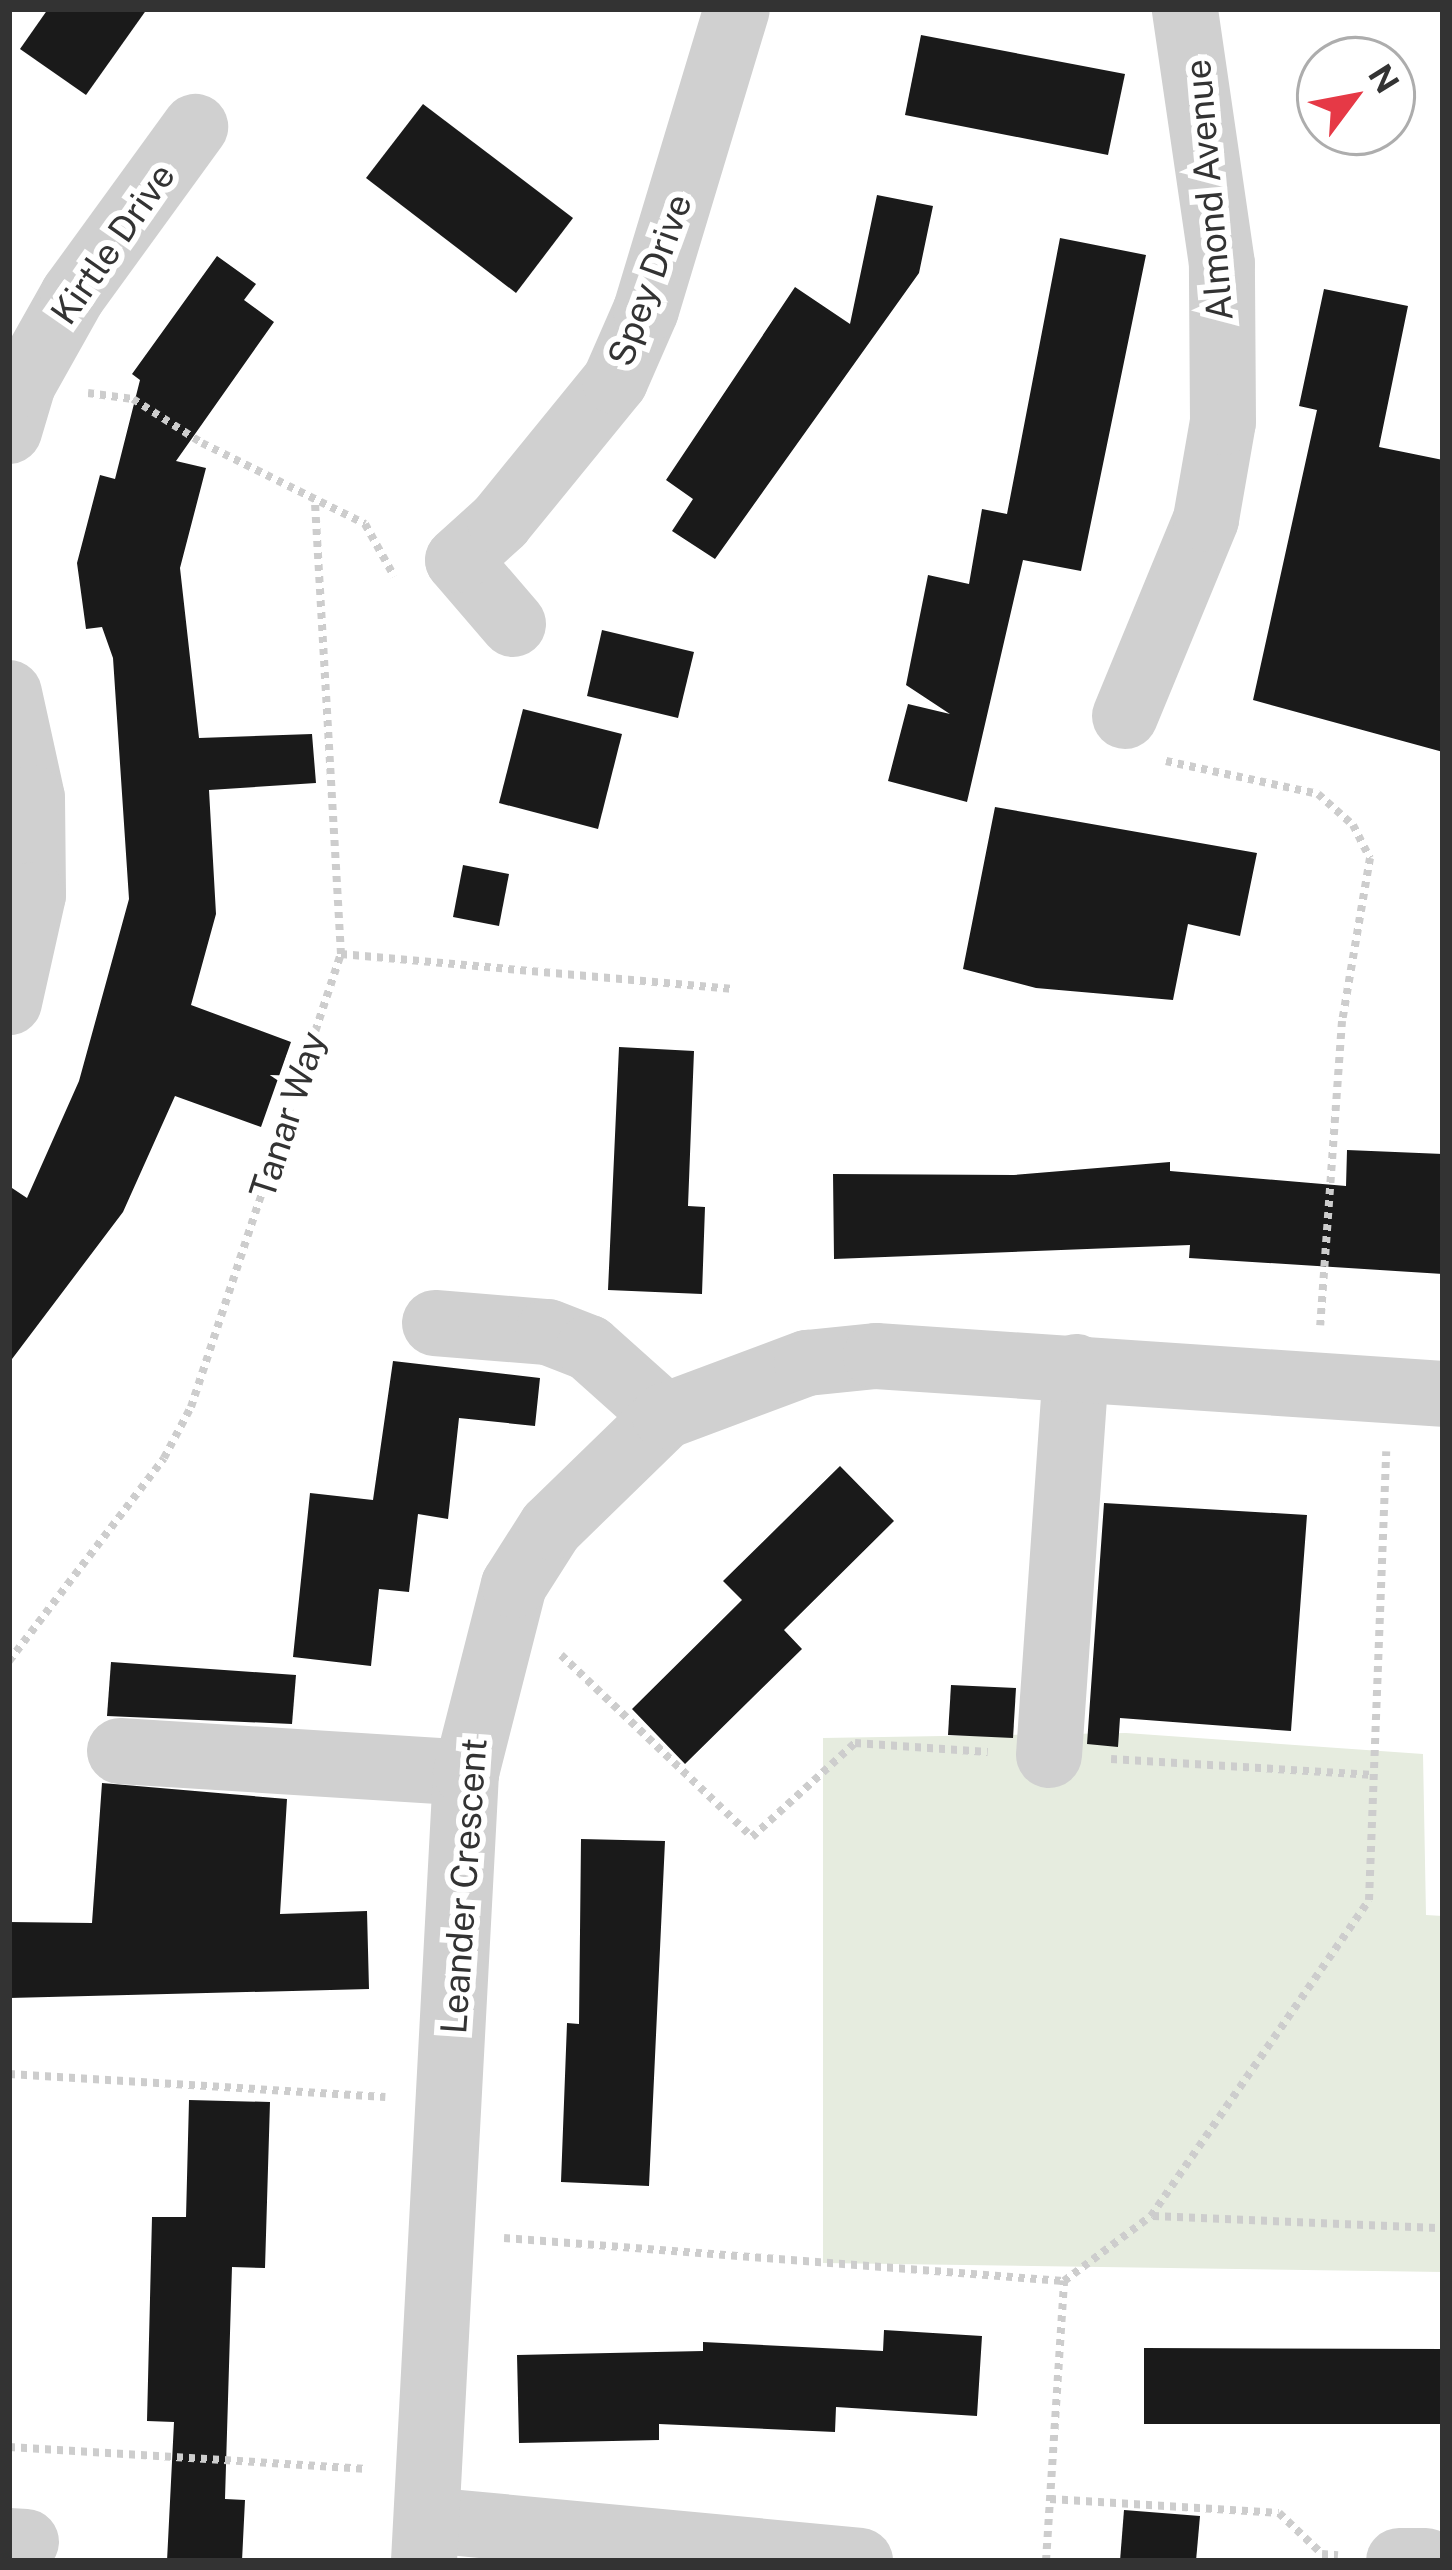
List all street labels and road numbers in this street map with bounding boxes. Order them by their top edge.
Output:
street label: Almond Avenue [1176,57,1242,323]
street label: Kirtle Drive [42,155,184,333]
street label: Spey Drive [599,188,701,372]
street label: Tanar Way [241,1026,335,1204]
street label: Leander Crescent [432,1737,496,2035]

